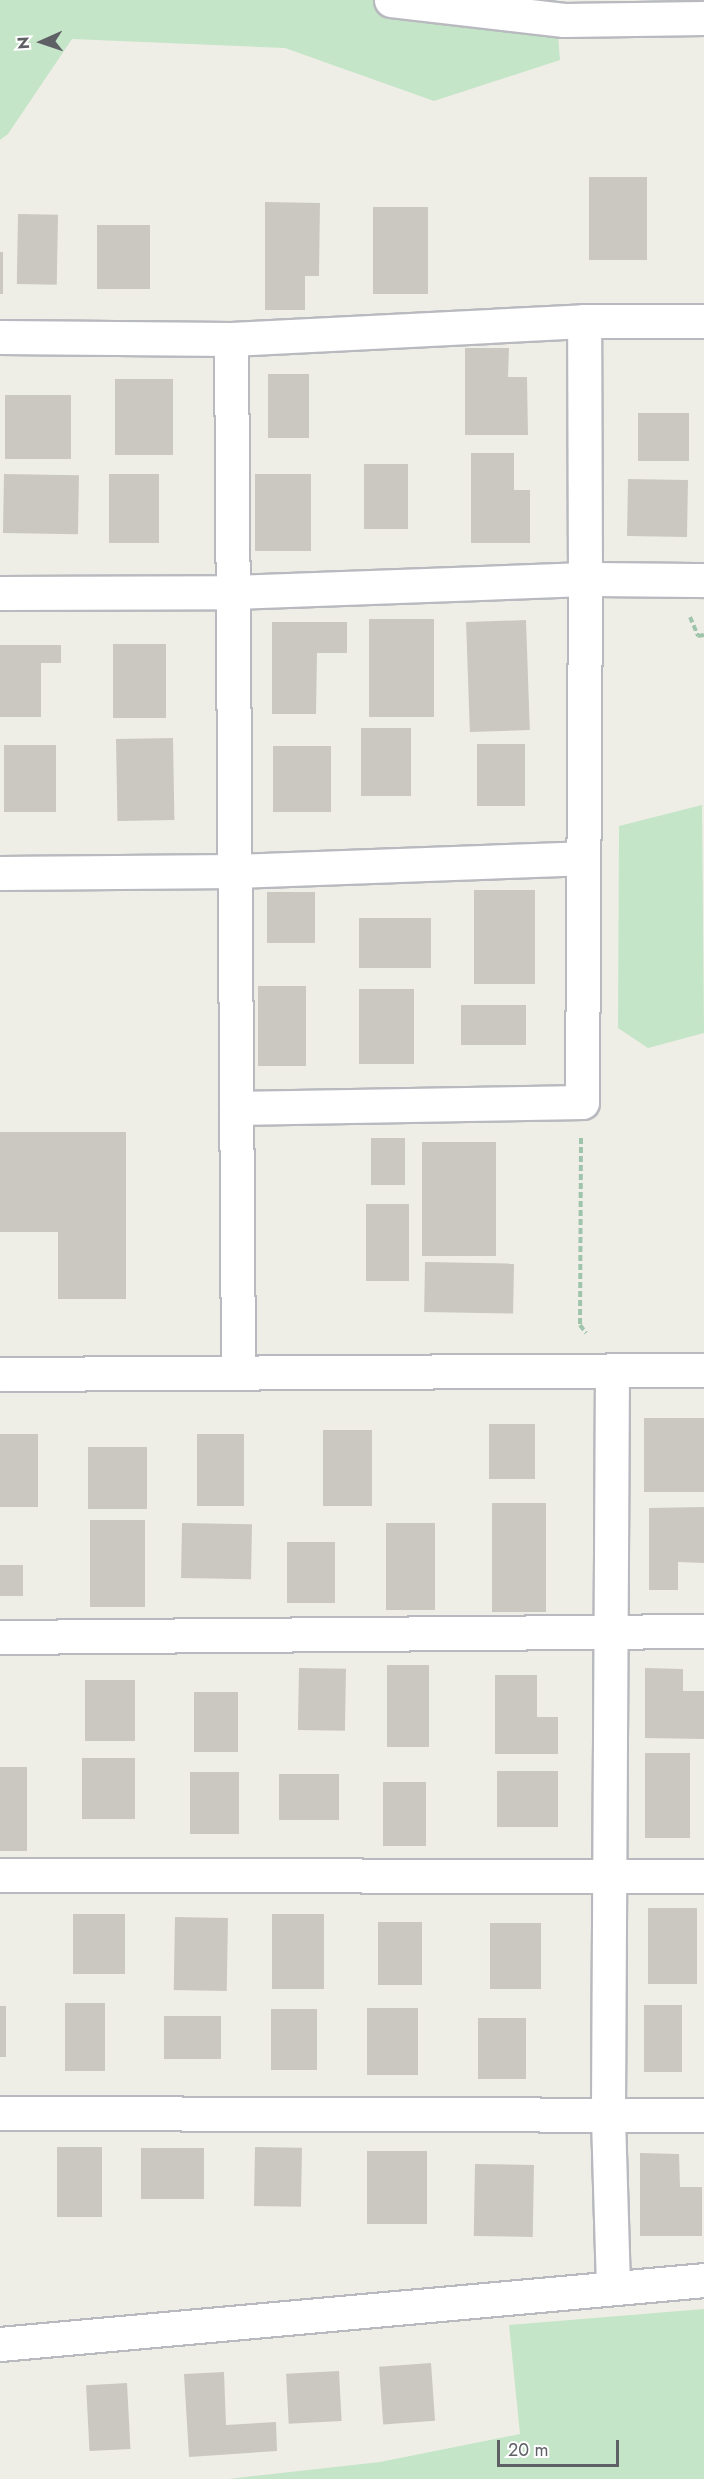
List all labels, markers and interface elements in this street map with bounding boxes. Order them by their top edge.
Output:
north arrow [12,12,72,72]
text: N [12,36,35,50]
scale bar [500,2428,622,2466]
text: 20 m [508,2437,548,2463]

